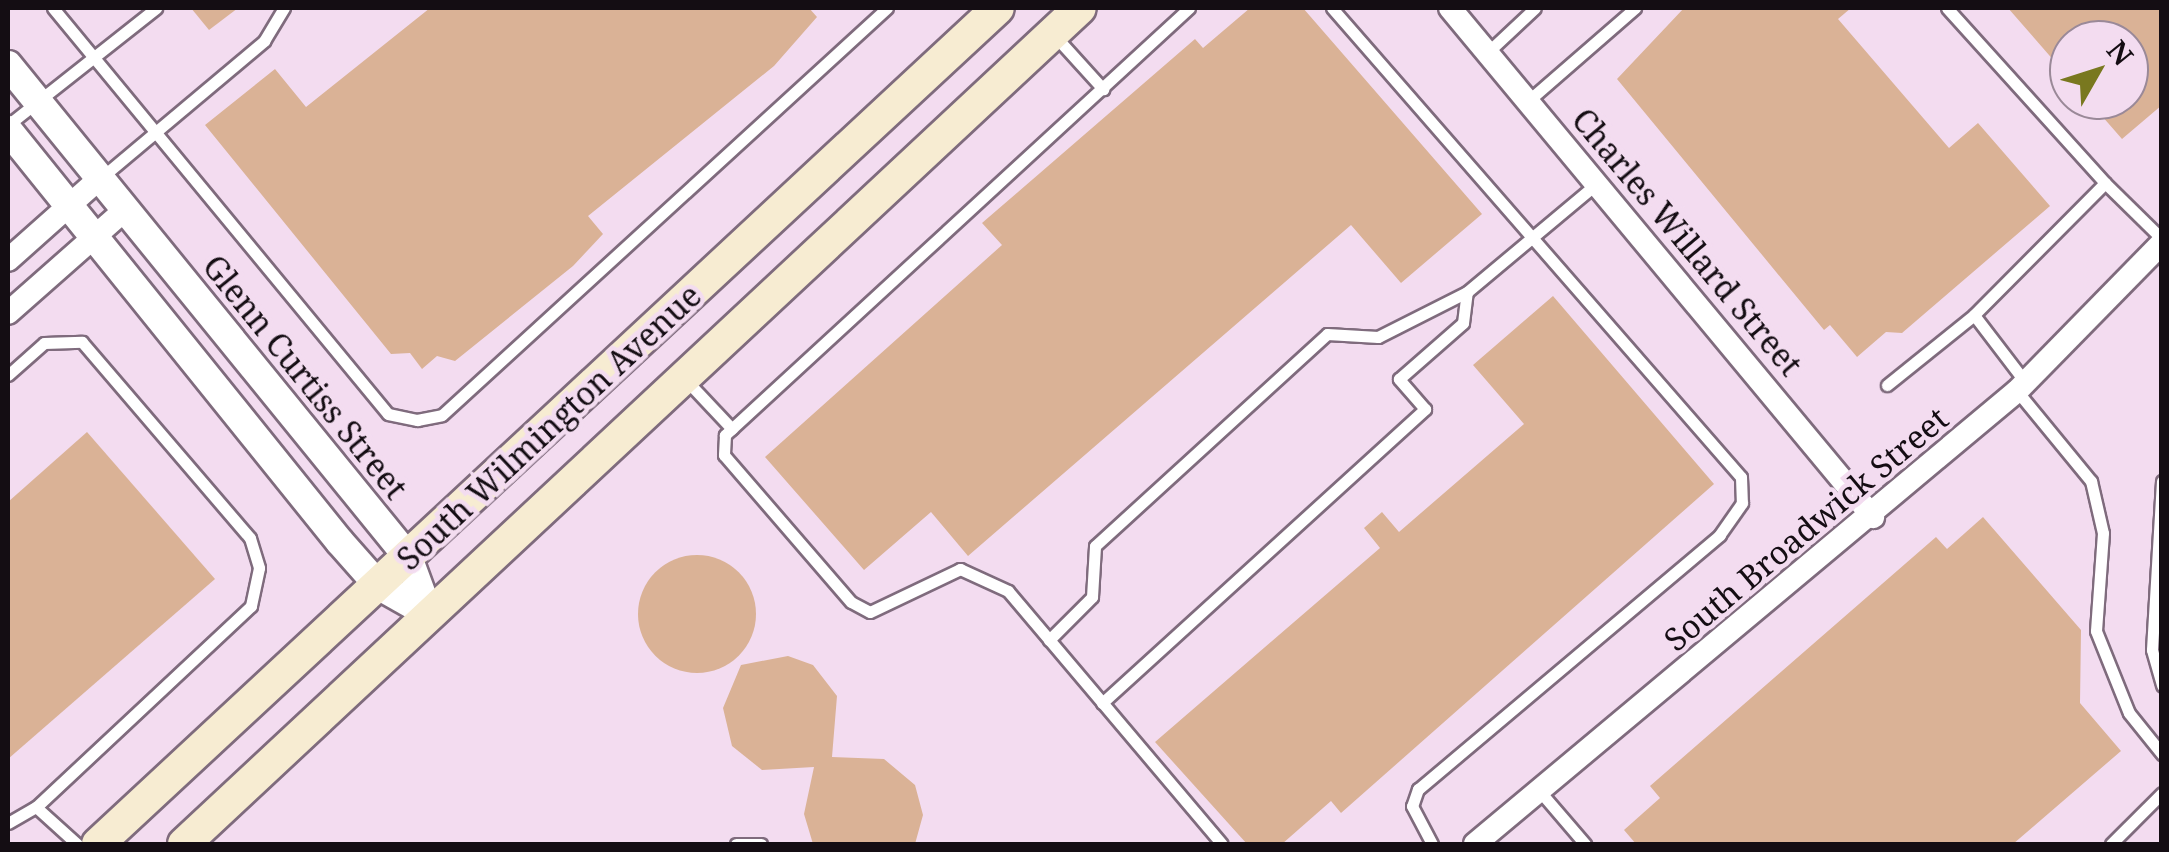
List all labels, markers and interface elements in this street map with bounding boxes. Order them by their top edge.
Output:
north arrow [2049,20,2149,120]
text: N [2099,32,2142,73]
street label: Charles Willard Street [1564,101,1810,383]
street label: Glenn Curtiss Street [195,247,415,507]
street label: South Wilmington Avenue [389,276,709,578]
street label: South Broadwick Street [1657,399,1955,659]

